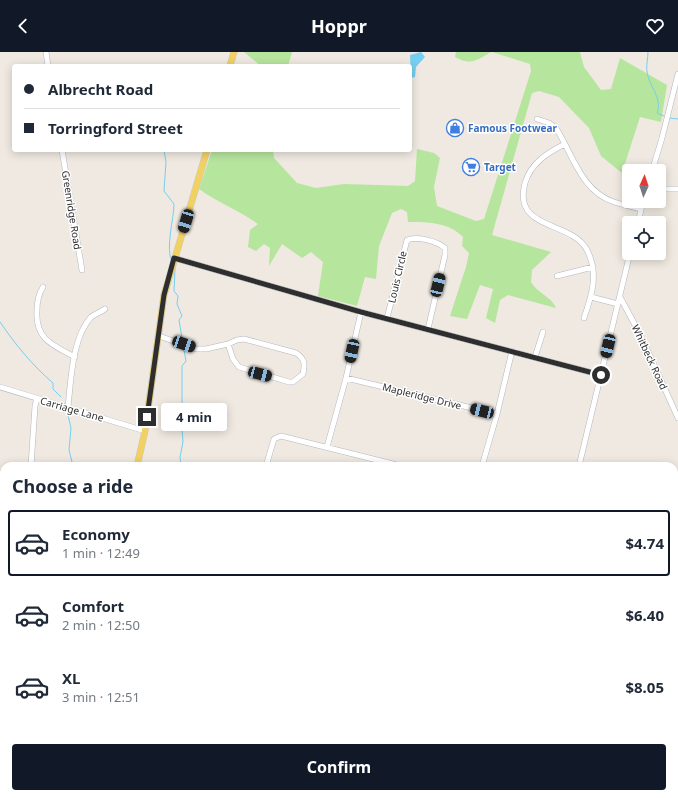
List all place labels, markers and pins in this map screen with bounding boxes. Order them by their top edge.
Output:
shop icon: Famous Footwear [445,118,465,138]
place label: Famous Footwear [468,121,557,135]
supermarket icon: Target [461,157,481,177]
place label: Target [484,160,517,174]

